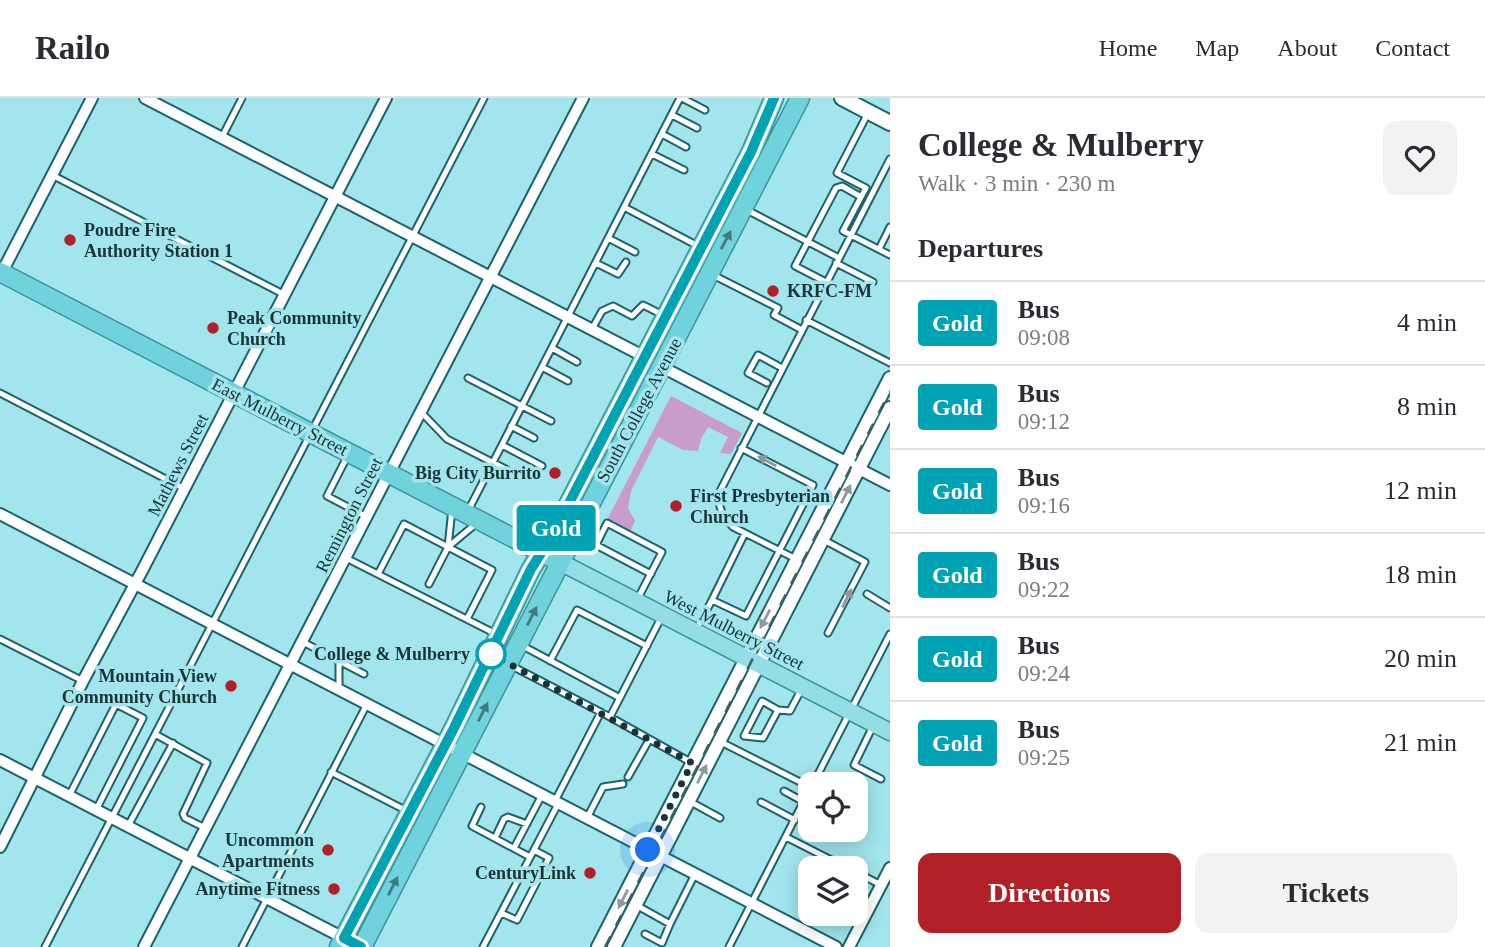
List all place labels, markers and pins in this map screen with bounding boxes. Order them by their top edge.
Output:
place label: Poudre Fire Authority Station 1 [84,220,233,261]
marker: Poudre Fire Authority Station 1 [62,232,78,248]
place label: KRFC-FM [787,281,872,301]
marker: KRFC-FM [765,283,781,299]
place label: Peak Community Church [227,308,362,349]
marker: Peak Community Church [205,320,221,336]
place label: Big City Burrito [415,463,541,483]
marker: Big City Burrito [547,465,563,481]
place label: First Presbyterian Church [690,486,830,527]
marker: First Presbyterian Church [668,498,684,514]
marker: College & Mulberry [476,639,506,669]
place label: College & Mulberry [314,644,470,664]
place label: Mountain View Community Church [62,666,217,707]
marker: Mountain View Community Church [223,678,239,694]
place label: Uncommon Apartments [222,830,314,871]
marker: Uncommon Apartments [320,842,336,858]
place label: CenturyLink [475,863,576,883]
marker: CenturyLink [582,865,598,881]
place label: Anytime Fitness [196,879,320,899]
marker: Anytime Fitness [326,881,342,897]

